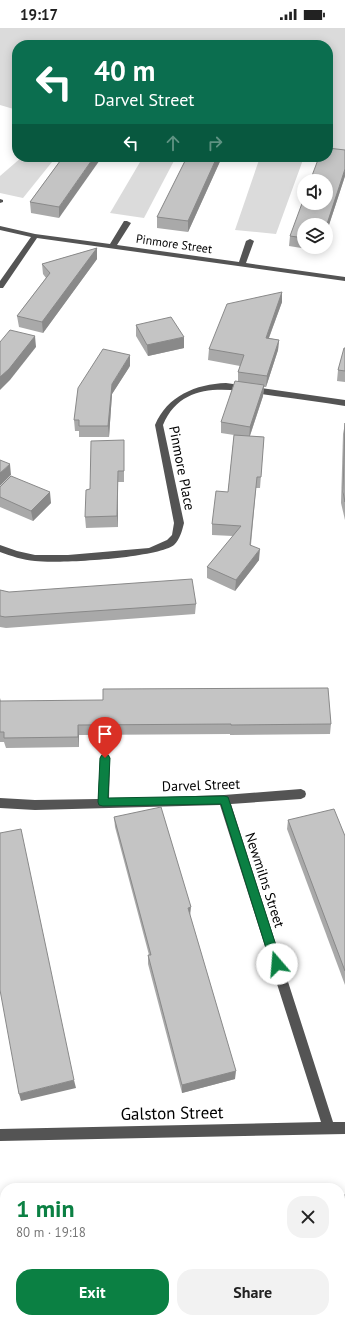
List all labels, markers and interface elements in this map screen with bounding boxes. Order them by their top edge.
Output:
text: 19:17 [20,5,58,24]
text: 40 m [94,52,155,89]
icon: left [28,56,80,108]
text: Darvel Street [94,88,194,111]
icon: left [120,132,142,154]
icon: ahead [162,132,184,154]
icon: right [204,132,226,154]
map controls [297,174,333,254]
button: sound [297,174,333,210]
button: layers [297,218,333,254]
street label: Pinmore Street [135,231,213,256]
street label: Pinmore Place [165,424,199,512]
pin [88,717,122,758]
icon: arrive [94,723,116,745]
street label: Darvel Street [162,775,241,795]
street label: Newmilns Street [241,830,289,930]
position arrow [256,943,298,985]
street label: Galston Street [120,1101,224,1125]
text: 1 min [16,1193,75,1224]
button: close [287,1196,329,1238]
text: 80 m · 19:18 [16,1224,86,1241]
button: Exit [16,1269,169,1315]
button: Share [177,1269,329,1315]

